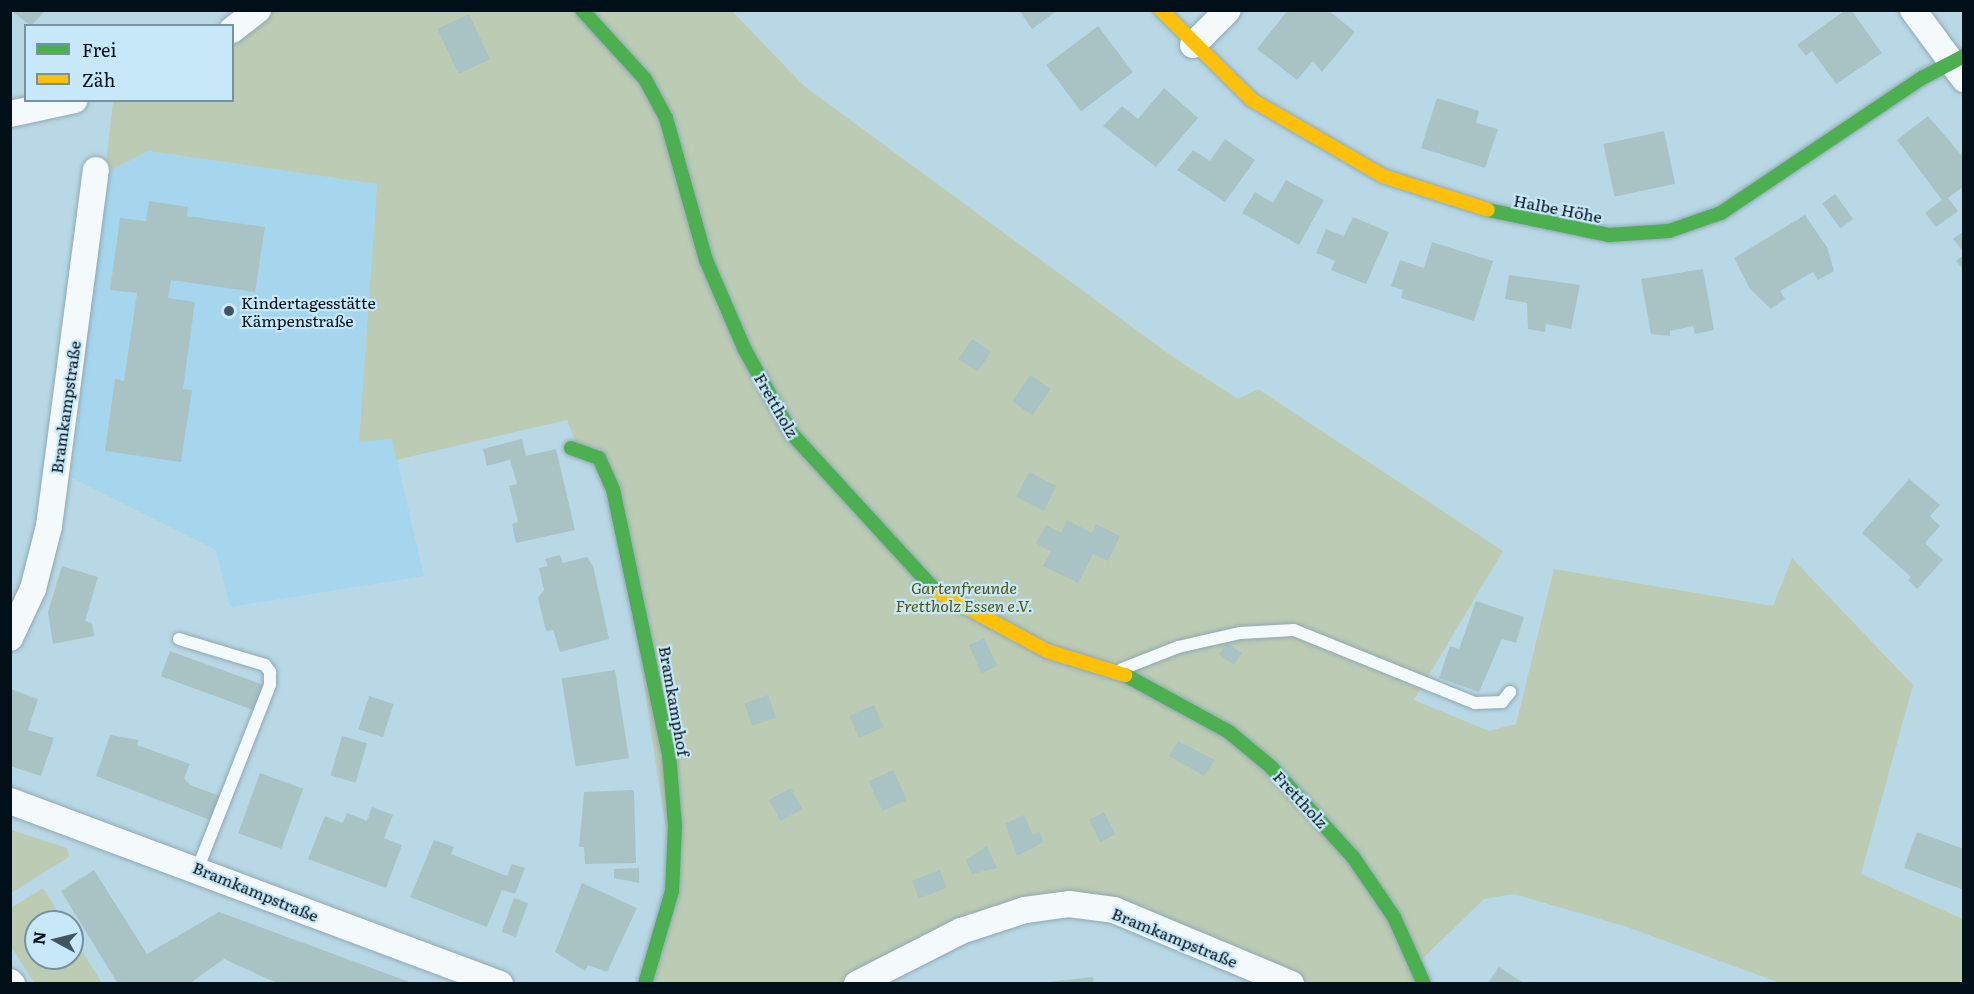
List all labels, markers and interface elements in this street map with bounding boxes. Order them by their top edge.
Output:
legend [24,24,234,102]
text: Frei [82,36,116,63]
text: Zäh [82,66,115,93]
street label: Halbe Höhe [1512,190,1604,226]
place label: Kindertagesstätte Kämpenstraße [241,292,376,330]
marker: Kindertagesstätte Kämpenstraße [222,304,236,318]
street label: Bramkampstraße [46,339,84,475]
street label: Frettholz [751,370,803,440]
park label: Gartenfreunde Frettholz Essen e.V. [895,577,1033,615]
street label: Bramkamphof [656,644,694,758]
street label: Frettholz [1270,767,1332,831]
street label: Bramkampstraße [190,857,322,925]
street label: Bramkampstraße [1109,903,1241,971]
north arrow [24,910,84,970]
text: N [25,930,51,946]

